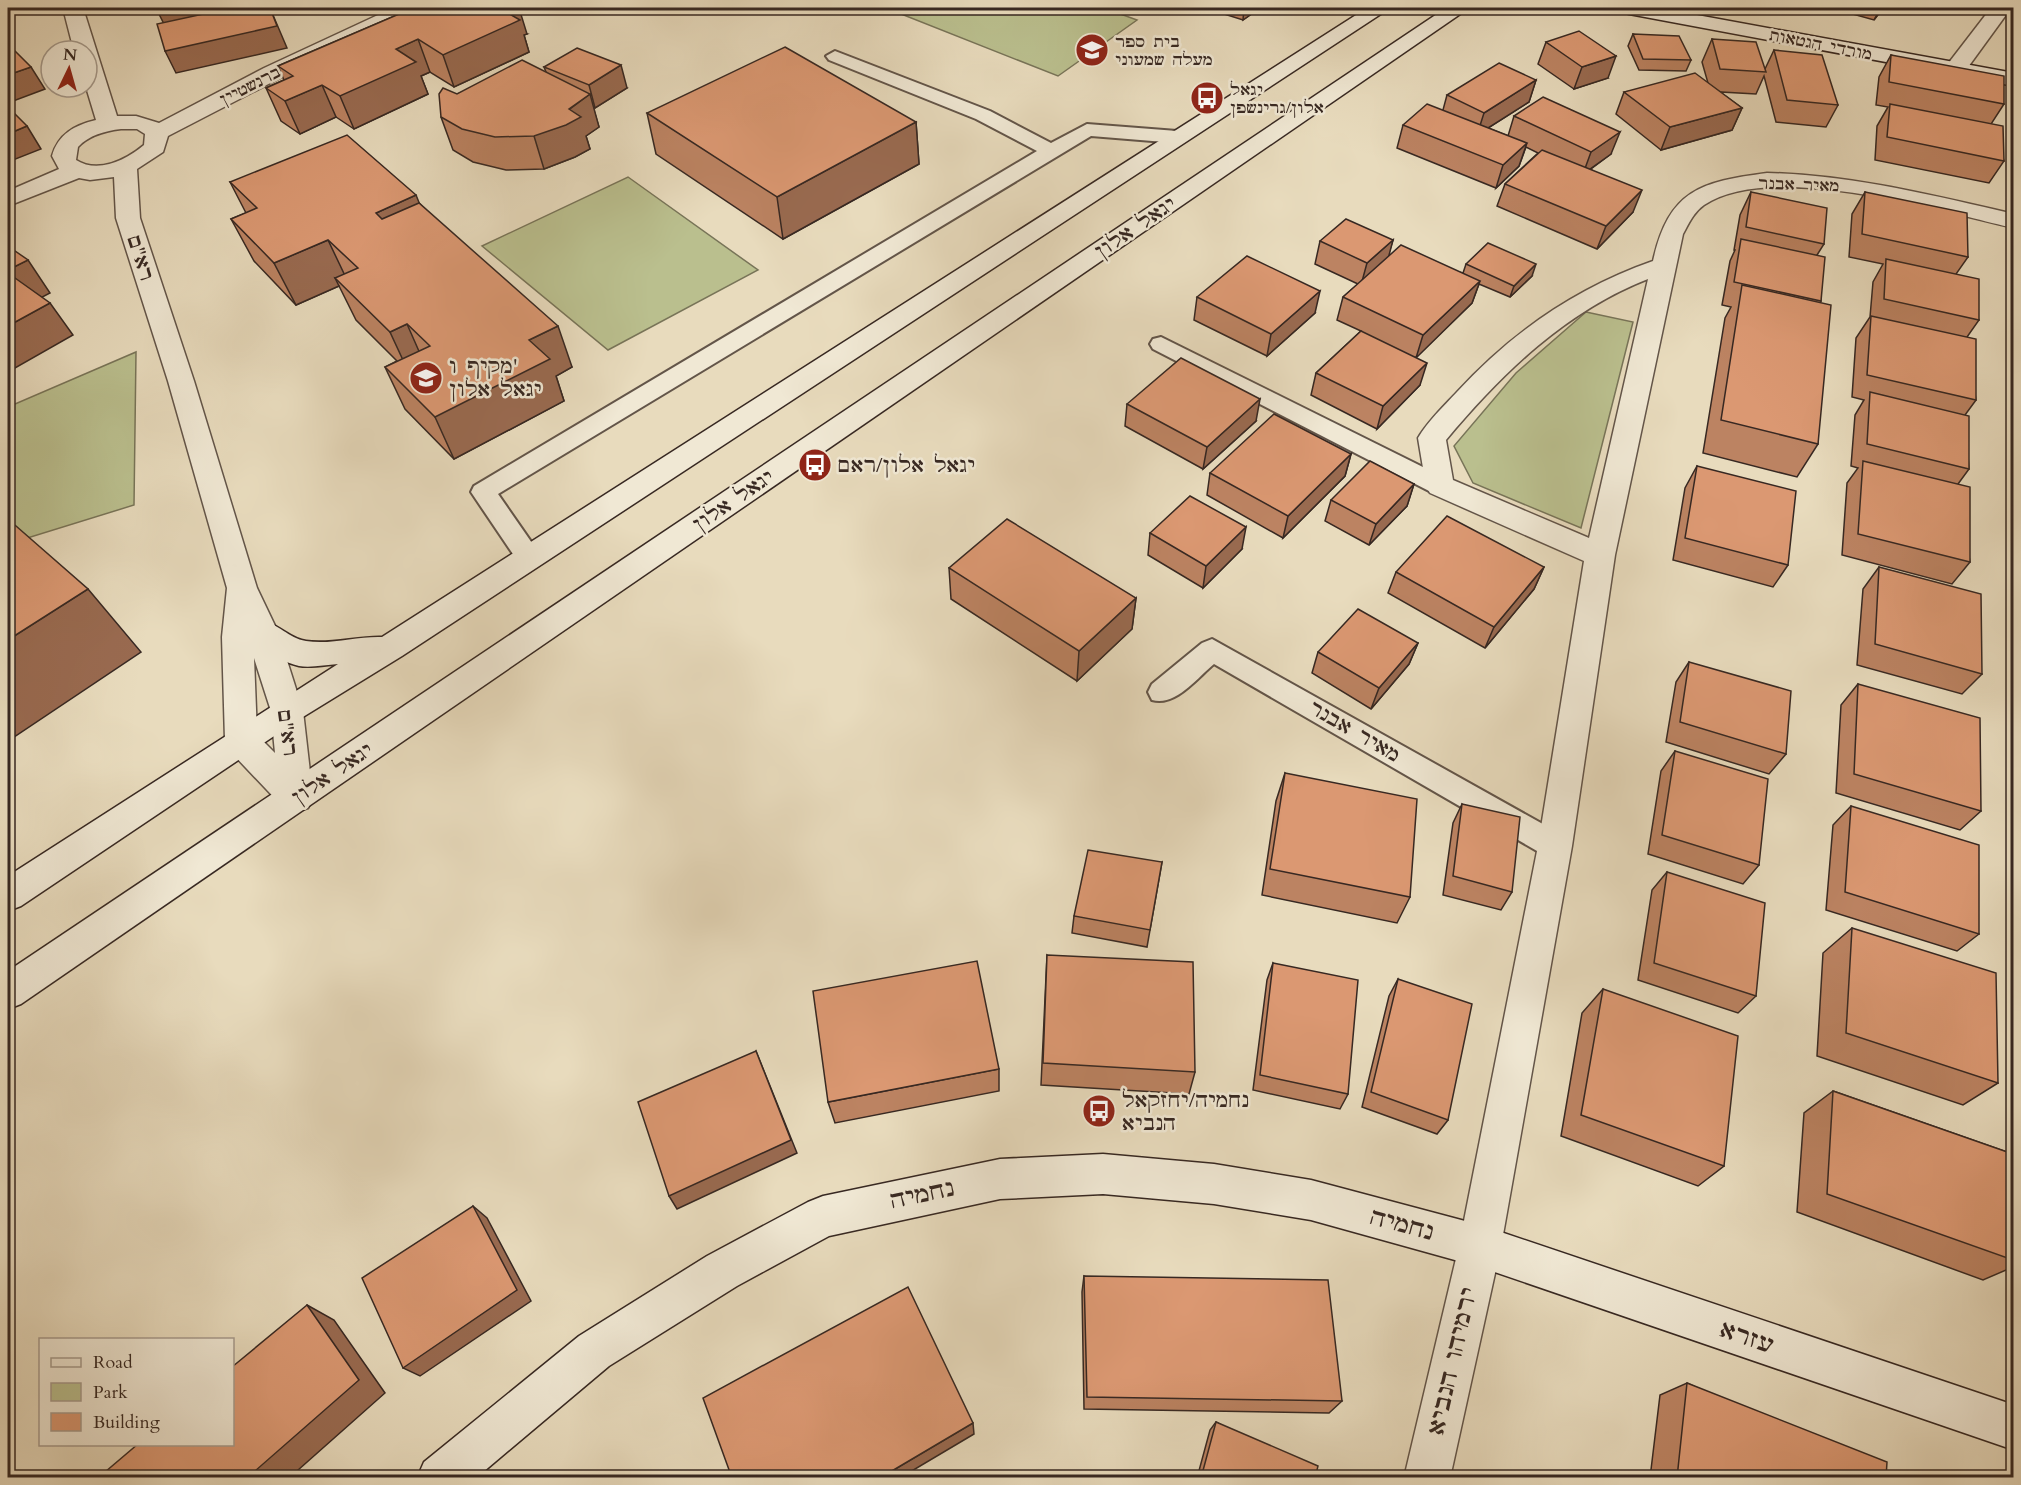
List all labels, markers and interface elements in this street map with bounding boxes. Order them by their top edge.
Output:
street label: מורדי הגטאות [1767,24,1874,66]
place label: בית ספר מעלה שמעוני [1115,31,1213,71]
school or university icon: בית ספר מעלה שמעוני [1074,32,1110,68]
north arrow [39,39,99,99]
text: N [62,43,78,67]
street label: ברנשטיין [216,61,285,111]
place label: יגאל אלון/גרינשפן [1230,79,1324,119]
bus stop icon: יגאל אלון/גרינשפן [1189,80,1225,116]
street label: מאיר אבנר [1758,173,1840,197]
street label: יגאל אלון [1089,190,1181,265]
street label: רא"ם [121,232,161,284]
place label: מקיף ו' יגאל אלון [449,353,542,403]
school or university icon: מקיף ו' יגאל אלון [408,360,444,396]
bus stop icon: יגאל אלון/ראם [797,447,833,483]
place label: יגאל אלון/ראם [838,452,975,479]
street label: יגאל אלון [687,463,779,538]
street label: מאיר אבנר [1304,694,1406,769]
street label: רא"ם [271,708,304,758]
street label: יגאל אלון [286,736,378,811]
place label: נחמיה/יחזקאל הנביא [1122,1087,1249,1137]
bus stop icon: נחמיה/יחזקאל הנביא [1081,1093,1117,1129]
street label: נחמיה [887,1172,957,1217]
street label: נחמיה [1366,1200,1437,1249]
street label: ירמיהו הנביא [1419,1284,1486,1438]
street label: עזרא [1715,1313,1778,1362]
legend [39,1338,234,1446]
text: Road [93,1350,133,1375]
text: Park [93,1380,128,1405]
text: Building [93,1410,161,1435]

